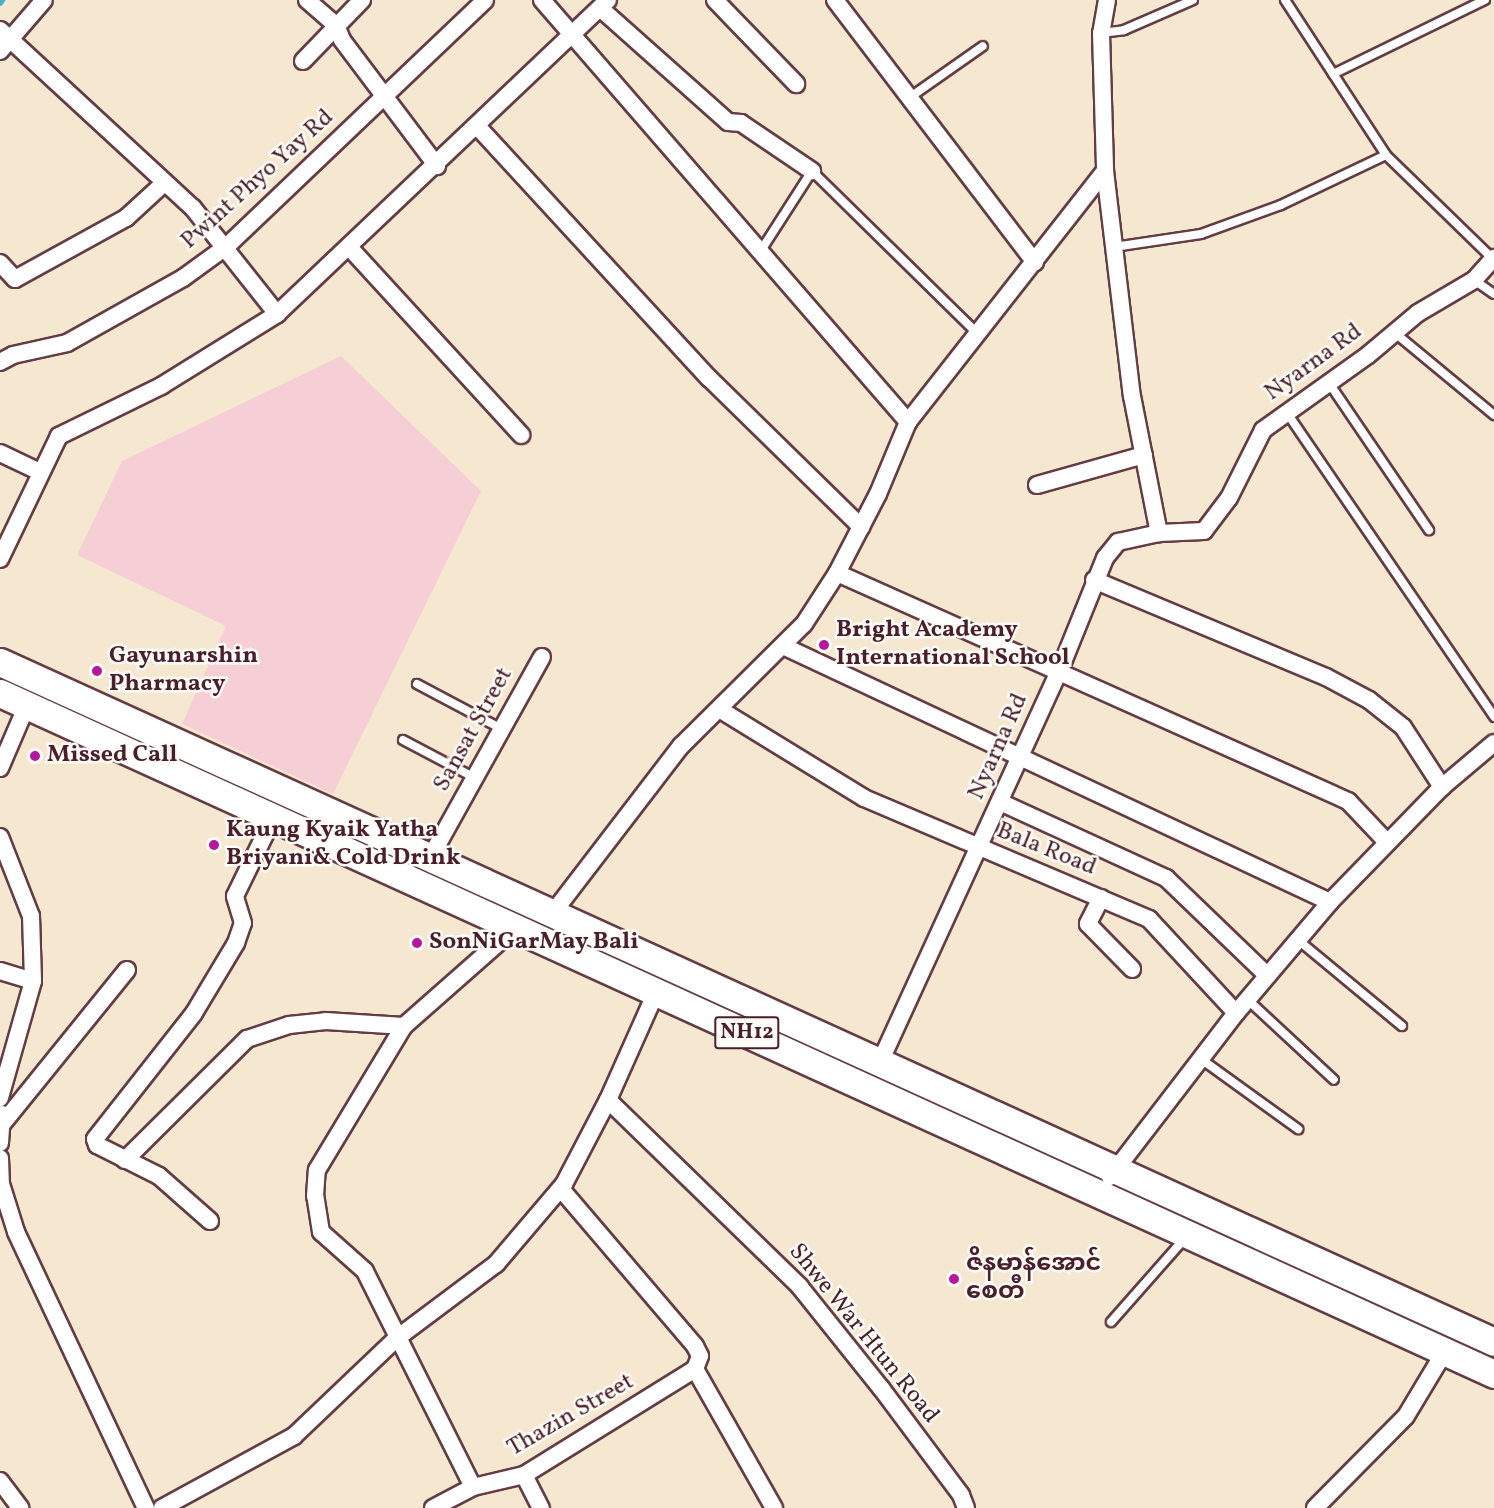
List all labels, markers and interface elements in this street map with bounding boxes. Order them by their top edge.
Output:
street label: Pwint Phyo Yay Rd [175,103,341,257]
street label: Nyarna Rd [1260,318,1368,408]
place label: Bright Academy International School [836,617,1070,673]
marker: Bright Academy International School [817,638,831,652]
place label: Gayunarshin Pharmacy [109,643,258,699]
street label: Sansat Street [428,663,520,797]
marker: Gayunarshin Pharmacy [90,664,104,678]
street label: Nyarna Rd [963,689,1035,805]
place label: Missed Call [47,742,177,770]
marker: Missed Call [28,749,42,763]
place label: Kaung Kyaik Yatha Briyani& Cold Drink [226,817,460,873]
street label: Bala Road [992,817,1100,883]
marker: Kaung Kyaik Yatha Briyani& Cold Drink [207,838,221,852]
place label: SonNiGarMay Bali [429,929,639,957]
marker: SonNiGarMay Bali [410,936,424,950]
road number: NH12 [714,1014,780,1052]
street label: Shwe War Htun Road [781,1238,945,1430]
place label: ဇိနမာန်အောင် စေတီ [966,1251,1101,1307]
marker: ဇိနမာန်အောင် စေတီ [947,1272,961,1286]
street label: Thazin Street [503,1368,639,1464]

